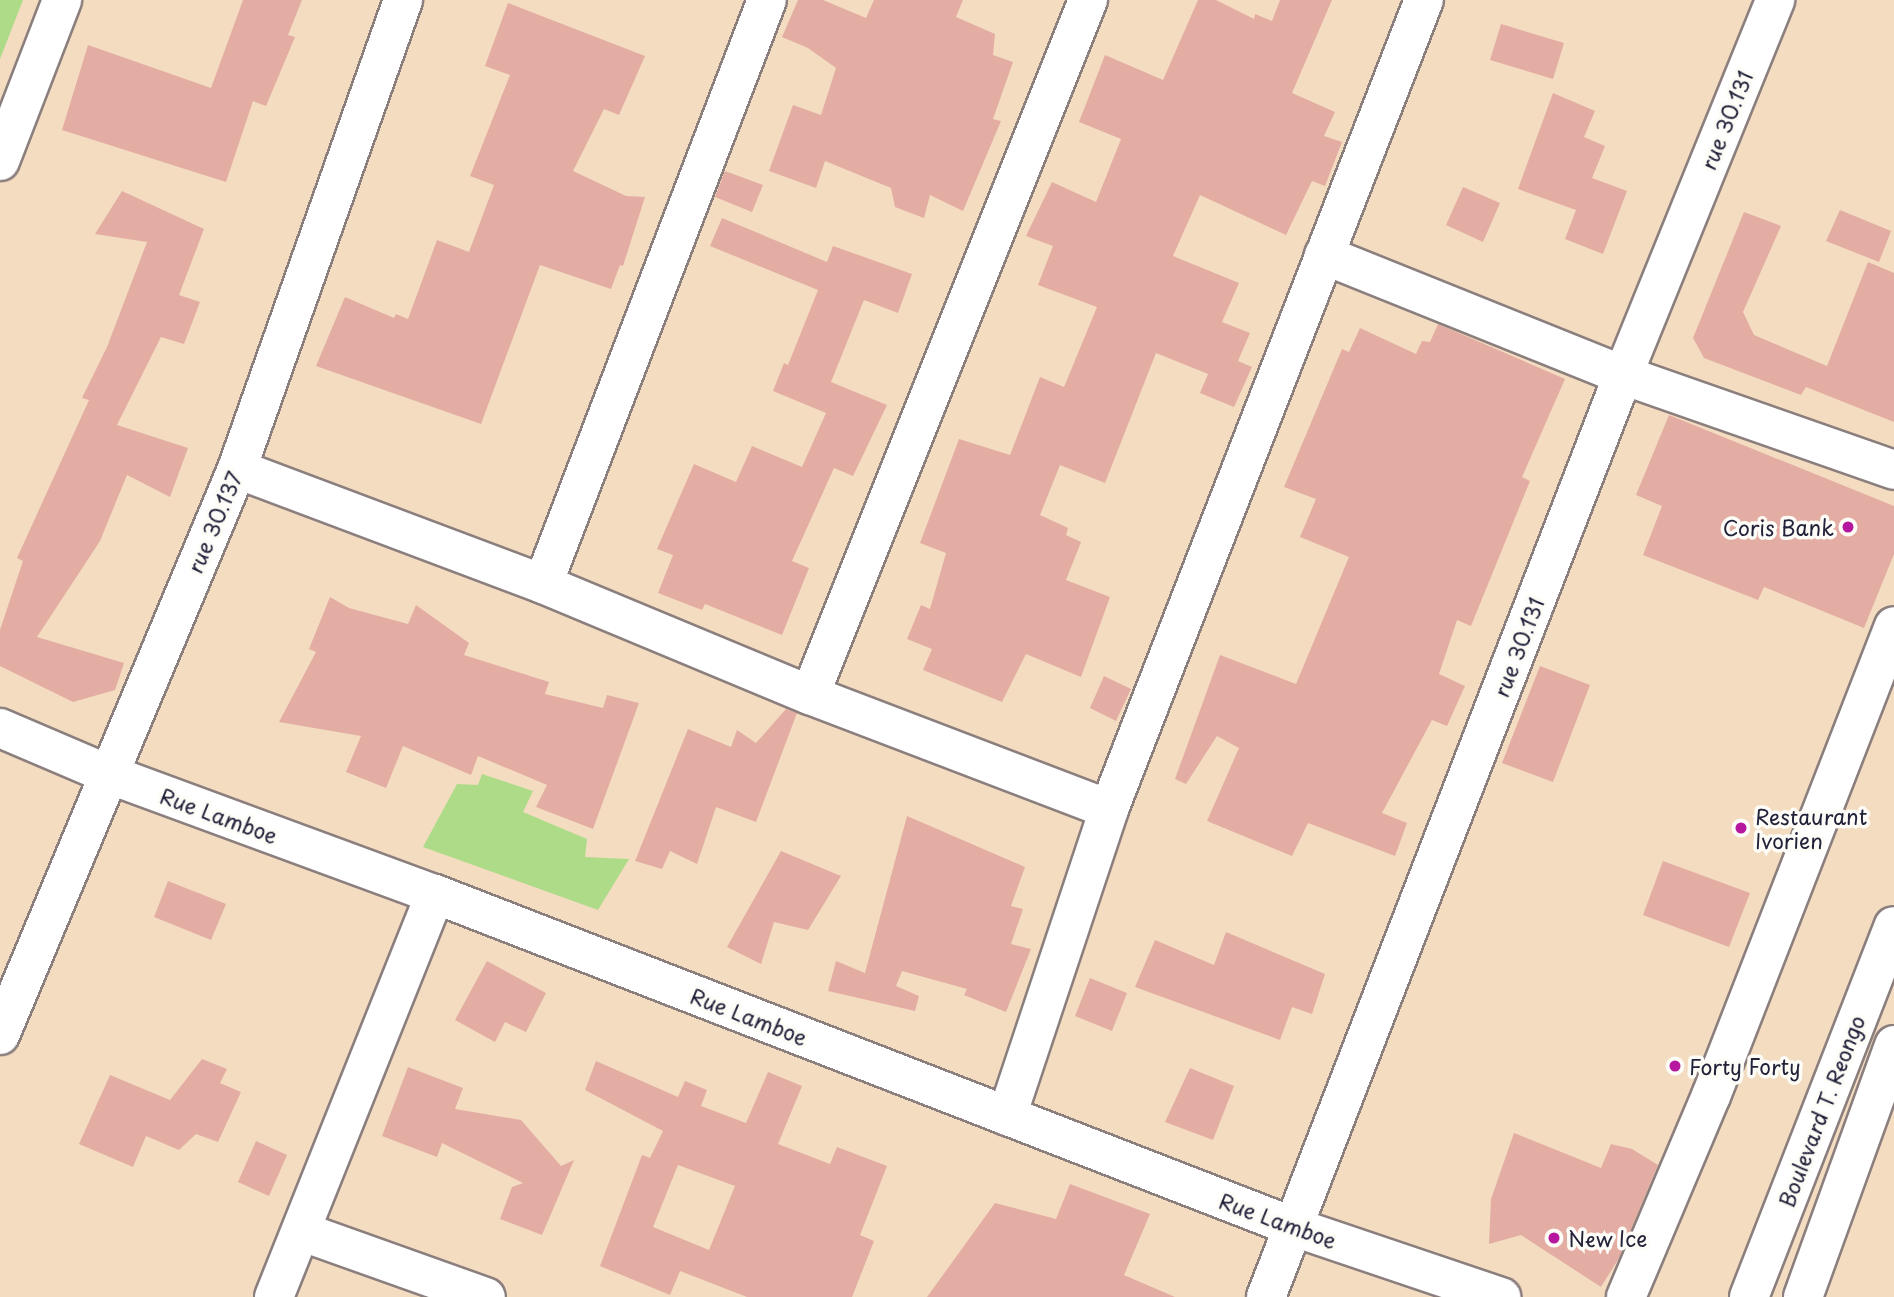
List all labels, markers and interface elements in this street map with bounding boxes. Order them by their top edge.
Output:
street label: rue 30.131 [1695,66,1757,174]
street label: rue 30.137 [181,467,247,577]
place label: Coris Bank [1722,514,1834,540]
marker: Coris Bank [1840,519,1856,535]
street label: rue 30.131 [1487,593,1549,701]
street label: Rue Lamboe [156,782,282,848]
place label: Restaurant Ivorien [1755,803,1867,853]
marker: Restaurant Ivorien [1733,820,1749,836]
street label: Rue Lamboe [686,982,812,1050]
street label: Boulevard T. Reongo [1772,1010,1870,1212]
place label: Forty Forty [1689,1053,1803,1079]
marker: Forty Forty [1667,1058,1683,1074]
street label: Rue Lamboe [1215,1187,1341,1253]
place label: New Ice [1568,1225,1647,1251]
marker: New Ice [1546,1230,1562,1246]

